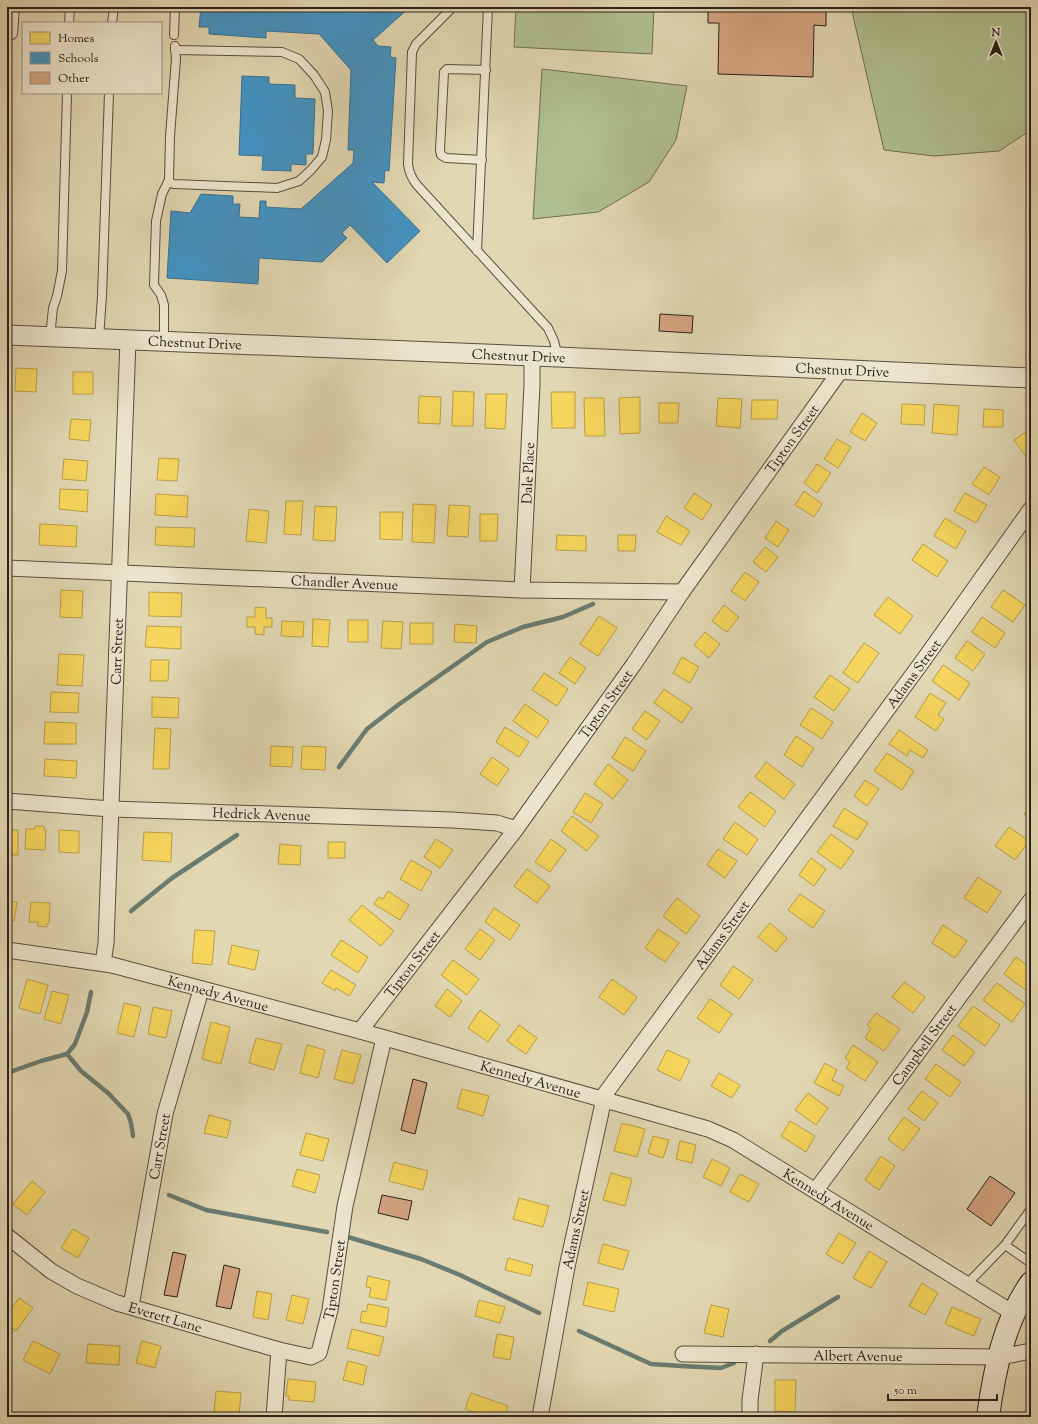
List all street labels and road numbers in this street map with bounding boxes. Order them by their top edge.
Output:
street label: Chestnut Drive [147,333,242,356]
street label: Chestnut Drive [471,346,566,369]
street label: Chestnut Drive [795,360,890,384]
street label: Tipton Street [762,401,825,479]
street label: Dale Place [518,442,541,505]
street label: Chandler Avenue [291,572,399,597]
street label: Carr Street [107,617,130,685]
street label: Adams Street [883,636,947,714]
street label: Tipton Street [575,666,639,744]
street label: Hedrick Avenue [212,804,311,827]
street label: Adams Street [691,897,756,975]
street label: Tipton Street [381,927,446,1003]
street label: Kennedy Avenue [165,972,270,1018]
street label: Campbell Street [888,1000,963,1091]
street label: Kennedy Avenue [478,1057,583,1105]
street label: Carr Street [146,1112,177,1182]
street label: Kennedy Avenue [778,1165,877,1237]
street label: Adams Street [559,1188,596,1272]
street label: Tipton Street [320,1238,352,1322]
street label: Everett Lane [126,1299,204,1339]
street label: Albert Avenue [813,1347,903,1368]

